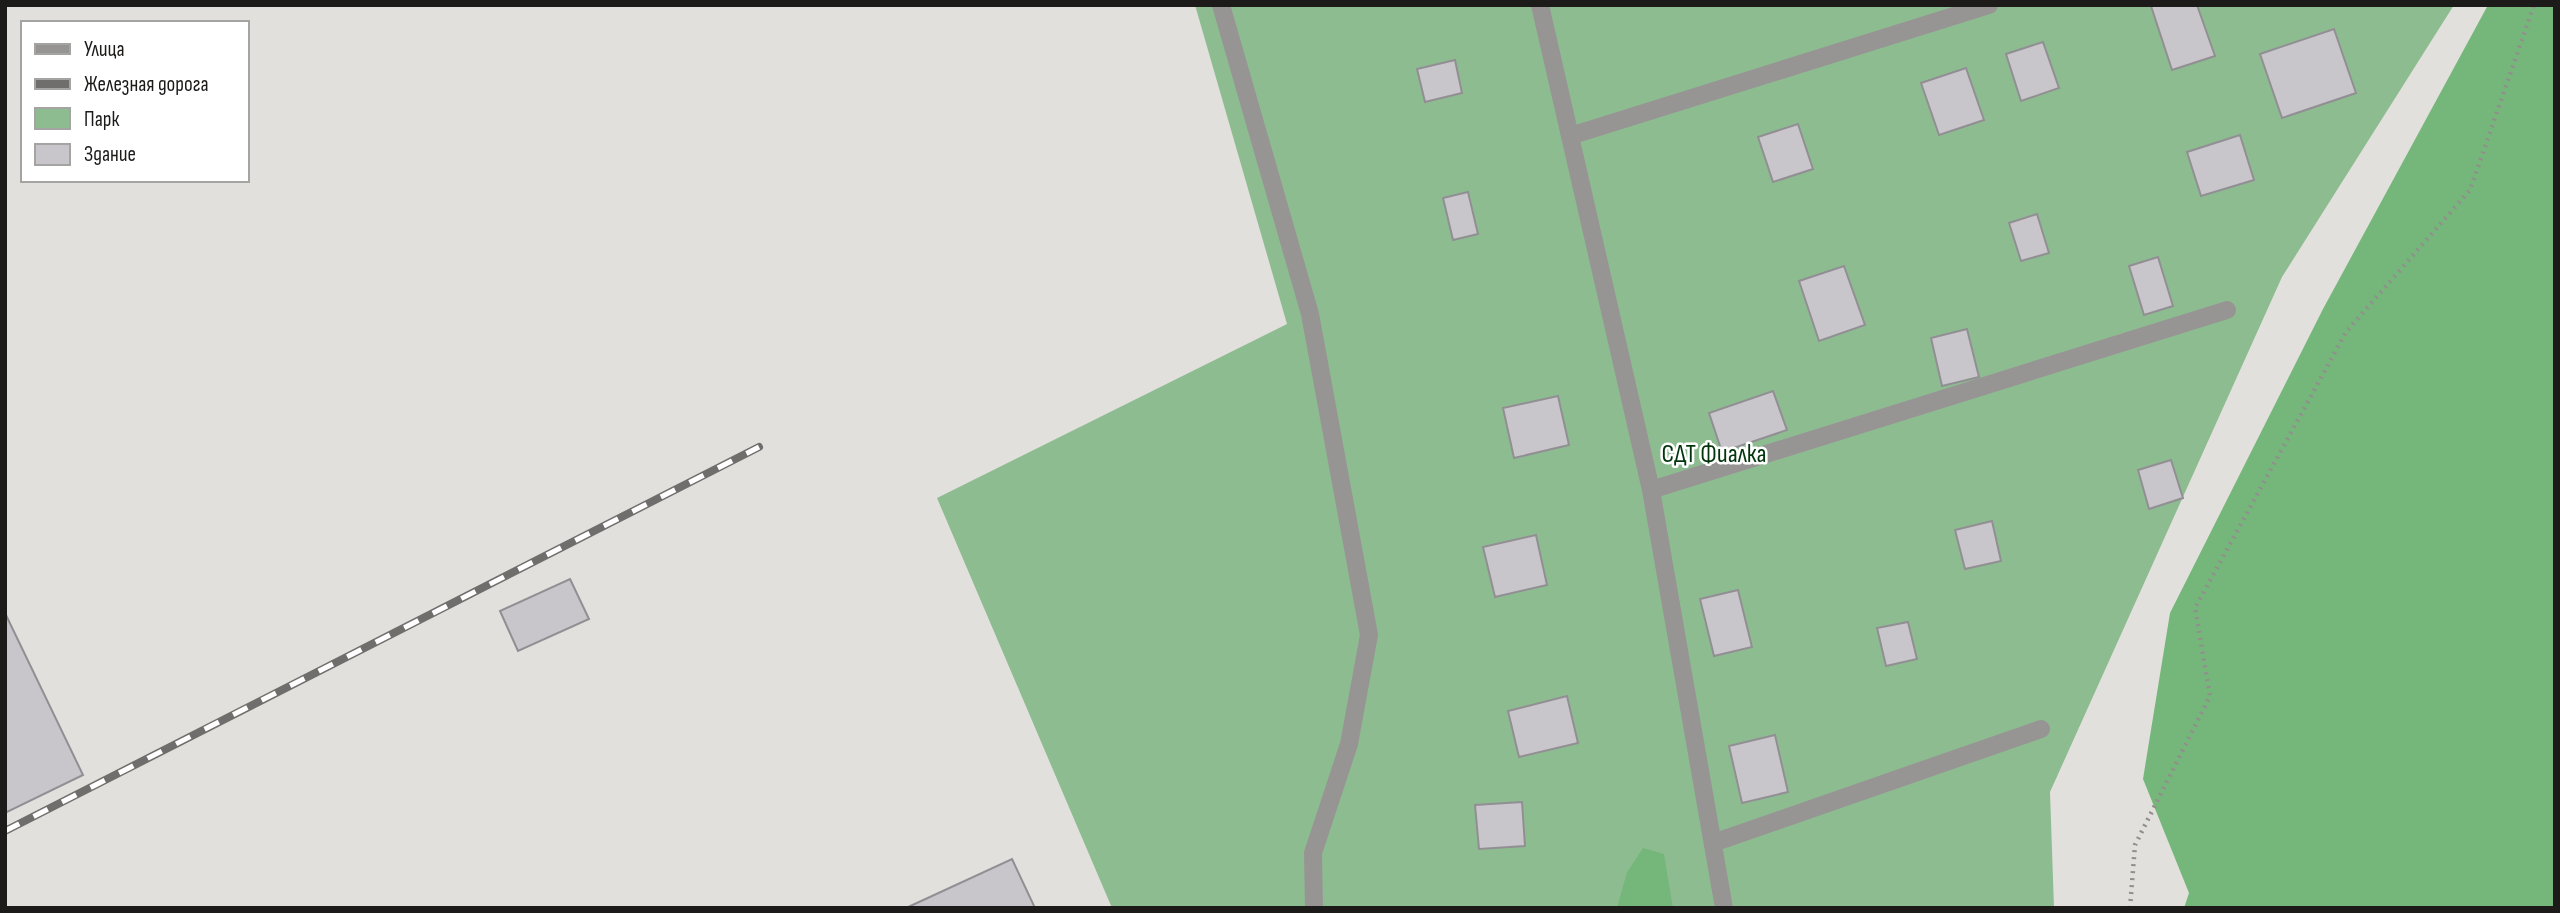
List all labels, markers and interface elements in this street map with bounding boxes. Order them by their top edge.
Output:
legend [21,21,248,182]
text: Улица [84,37,125,62]
text: Железная дорога [84,72,209,97]
text: Парк [84,107,119,132]
text: Здание [84,142,136,167]
park label: СДТ Фиалка [1661,439,1767,470]

